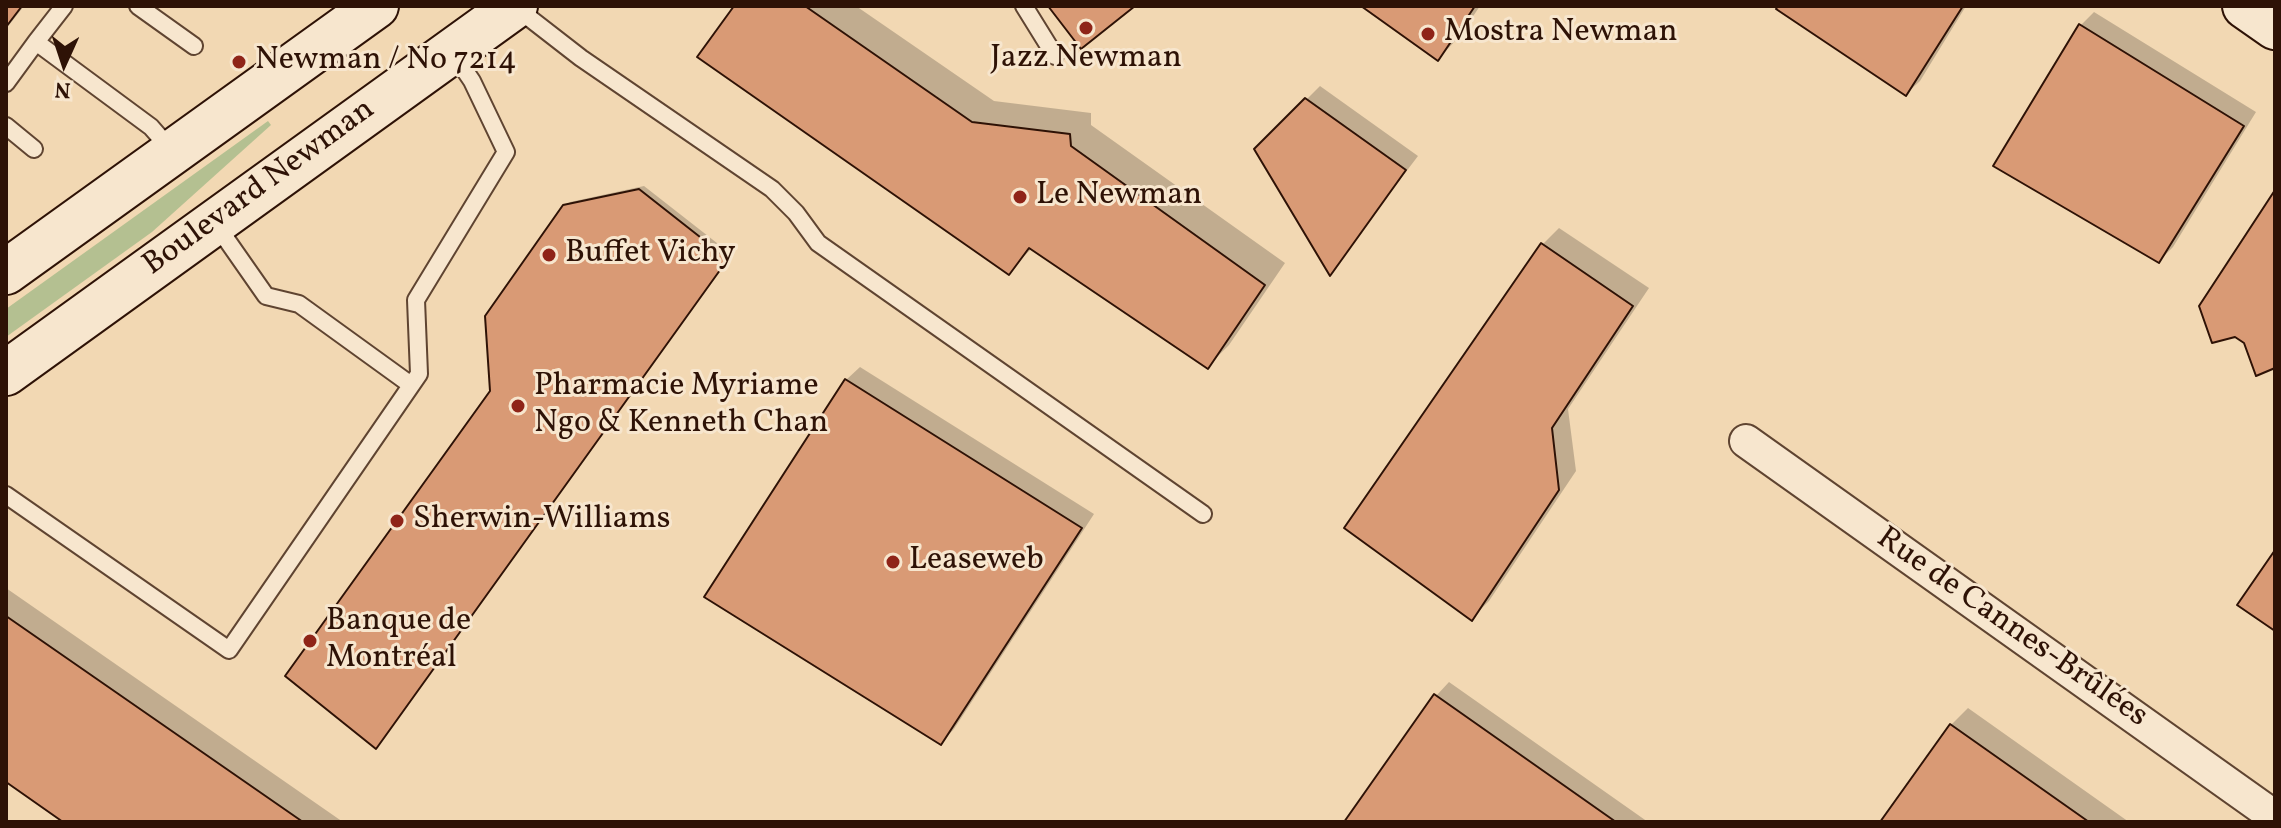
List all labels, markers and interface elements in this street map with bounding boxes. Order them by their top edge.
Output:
place label: Mostra Newman [1444,15,1678,53]
marker: Jazz Newman [1077,19,1095,37]
north arrow [24,24,104,104]
marker: Mostra Newman [1419,25,1437,43]
place label: Jazz Newman [990,41,1182,79]
place label: Newman / No 7214 [255,43,517,81]
marker: Newman / No 7214 [230,53,248,71]
text: N [54,73,72,104]
street label: Boulevard Newman [137,92,383,286]
place label: Le Newman [1036,178,1202,216]
marker: Le Newman [1011,188,1029,206]
place label: Buffet Vichy [565,236,736,274]
marker: Buffet Vichy [540,246,558,264]
place label: Pharmacie Myriame Ngo & Kenneth Chan [534,369,828,444]
marker: Pharmacie Myriame Ngo & Kenneth Chan [509,397,527,415]
place label: Sherwin-Williams [413,502,670,540]
marker: Sherwin-Williams [388,512,406,530]
street label: Rue de Cannes-Brûlées [1868,521,2154,737]
place label: Leaseweb [909,543,1044,581]
marker: Leaseweb [884,553,902,571]
place label: Banque de Montréal [326,604,471,679]
marker: Banque de Montréal [301,632,319,650]

